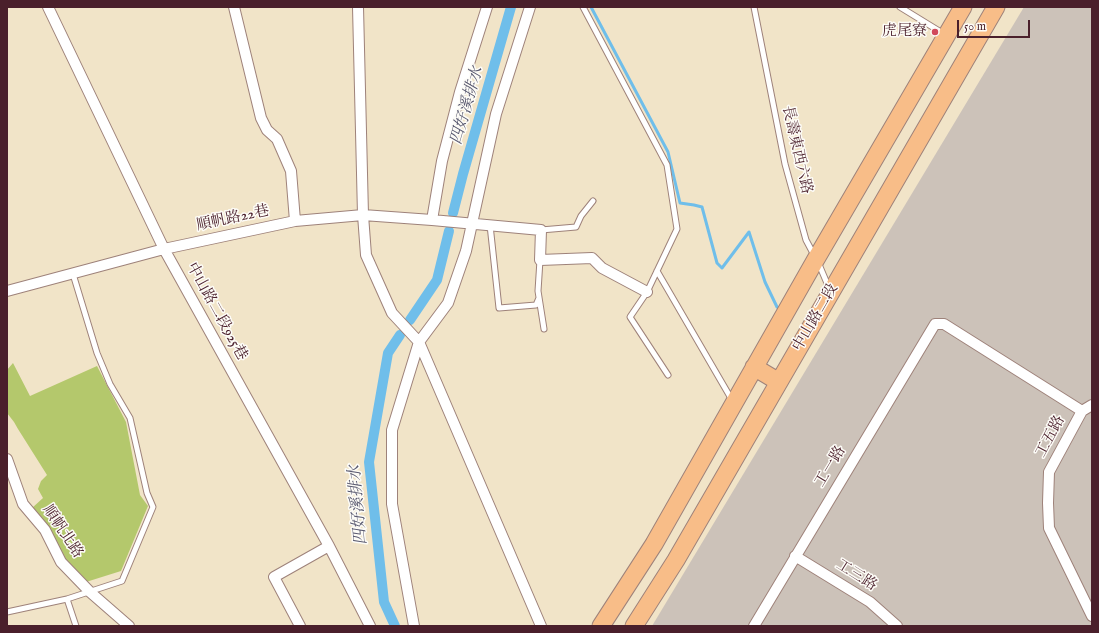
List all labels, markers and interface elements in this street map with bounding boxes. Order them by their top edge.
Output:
scale bar [959,12,1032,38]
text: 50 m [964,19,986,34]
place label: 虎尾寮 [882,23,927,41]
marker: 虎尾寮 [930,27,940,37]
water label: 四好溪排水 [448,65,488,147]
street label: 長壽東西六路 [777,104,815,196]
street label: 順帆路22巷 [195,202,271,236]
street label: 中山路二段925巷 [182,260,250,364]
street label: 中山路二段 [789,281,843,355]
street label: 工五路 [1032,413,1070,461]
street label: 工一路 [812,443,850,491]
water label: 四好溪排水 [346,464,372,546]
street label: 順帆北路 [38,502,86,562]
street label: 工三路 [832,556,880,596]

